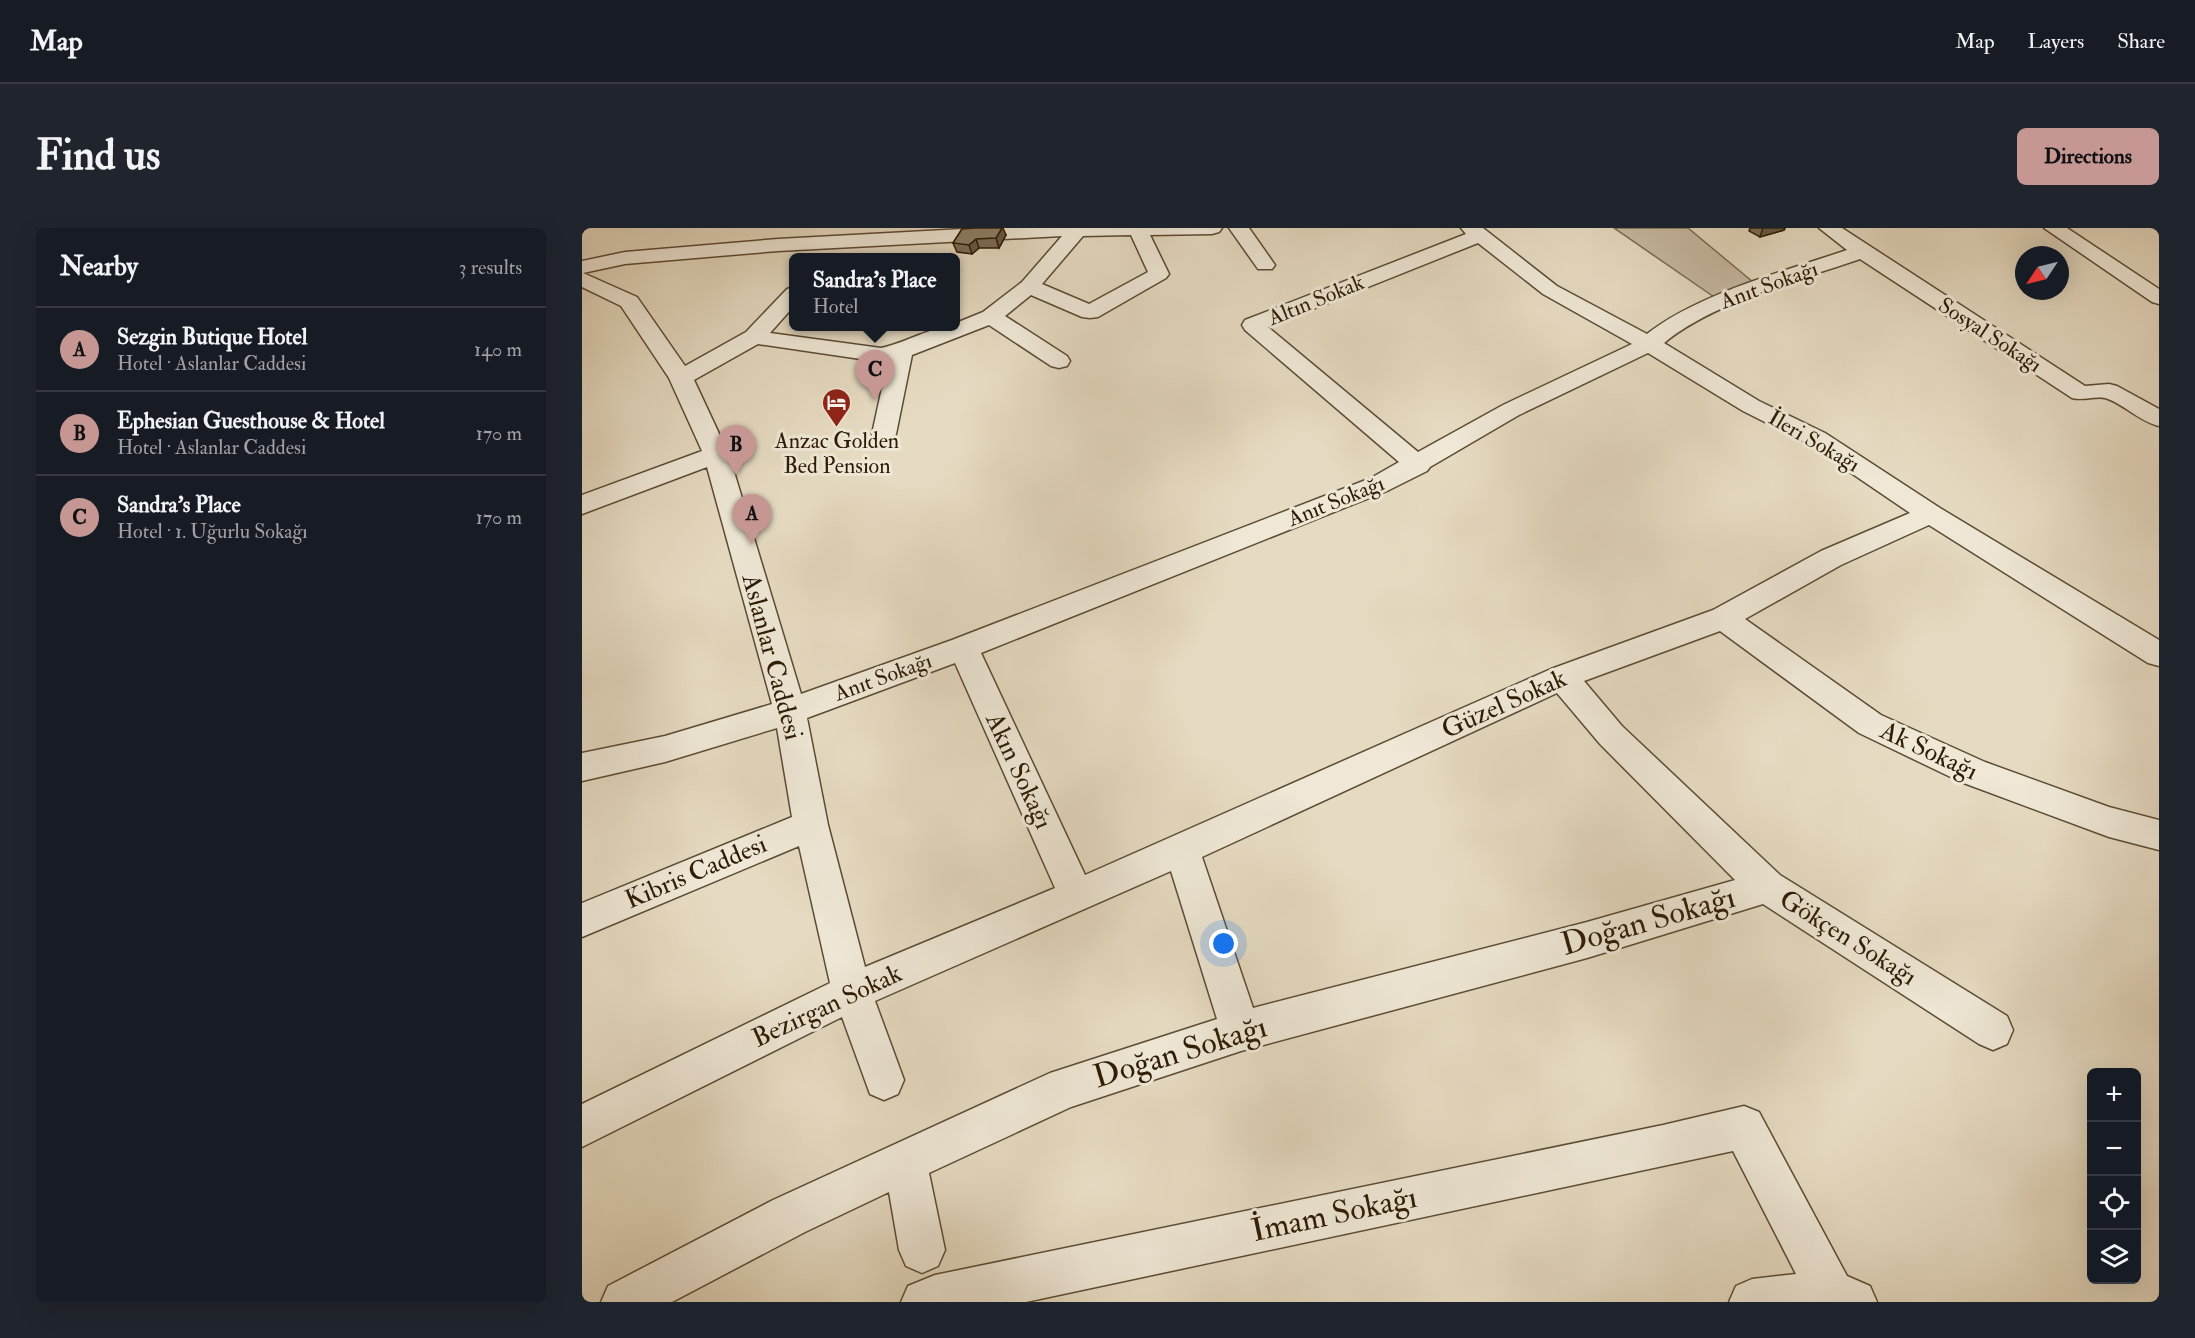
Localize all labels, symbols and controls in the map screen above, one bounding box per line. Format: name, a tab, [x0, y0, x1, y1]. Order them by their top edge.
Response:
text: Map	[30, 24, 83, 59]
text: Map	[1955, 28, 1995, 55]
text: Layers	[2028, 28, 2084, 55]
text: Share	[2117, 28, 2165, 55]
button: Directions	[2017, 128, 2159, 185]
text: Find us	[36, 130, 160, 182]
north arrow	[2015, 246, 2069, 300]
text: Nearby	[60, 251, 138, 283]
popup	[789, 253, 960, 331]
street label: Anıt Sokağı	[1715, 254, 1822, 316]
text: 3 results	[459, 255, 522, 280]
text: Sandra's Place	[813, 266, 936, 294]
street label: Altın Sokak	[1263, 268, 1369, 332]
street label: Sosyal Sokağı	[1933, 291, 2047, 379]
text: Hotel	[813, 294, 858, 319]
text: Sezgin Butique Hotel	[117, 323, 307, 351]
text: A	[73, 337, 86, 362]
text: 140 m	[474, 337, 522, 362]
pin: C	[856, 350, 894, 400]
text: Hotel · Aslanlar Caddesi	[117, 351, 306, 376]
hotel icon: Anzac Golden Bed Pension	[821, 386, 853, 428]
street label: İleri Sokağı	[1763, 404, 1865, 478]
text: Ephesian Guesthouse & Hotel	[117, 407, 385, 435]
text: B	[73, 421, 86, 446]
text: 170 m	[476, 421, 522, 446]
pin: B	[716, 426, 756, 475]
place label: Anzac Golden Bed Pension	[774, 427, 899, 480]
text: Hotel · Aslanlar Caddesi	[117, 435, 306, 460]
street label: Anıt Sokağı	[1283, 469, 1389, 533]
text: Sandra's Place	[117, 491, 241, 519]
pin: A	[732, 494, 772, 544]
text: C	[72, 505, 87, 530]
text: 170 m	[476, 505, 522, 530]
text: Hotel · 1. Uğurlu Sokağı	[117, 519, 308, 544]
street label: Aslanlar Caddesi	[734, 570, 810, 744]
street label: Anıt Sokağı	[829, 646, 936, 708]
street label: Güzel Sokak	[1437, 662, 1572, 746]
street label: Akın Sokağı	[978, 707, 1060, 834]
street label: Ak Sokağı	[1874, 714, 1983, 787]
street label: Kibris Caddesi	[620, 828, 772, 916]
street label: Doğan Sokağı	[1556, 877, 1740, 965]
street label: Gökçen Sokağı	[1773, 883, 1923, 993]
your location	[1209, 929, 1238, 958]
street label: Bezirgan Sokak	[747, 957, 907, 1055]
street label: Doğan Sokağı	[1088, 1007, 1272, 1097]
map controls	[2087, 1068, 2141, 1284]
button: +	[2087, 1068, 2141, 1122]
button: −	[2087, 1122, 2141, 1176]
button: locate	[2087, 1176, 2141, 1230]
street label: İmam Sokağı	[1248, 1177, 1420, 1251]
button: layers	[2087, 1230, 2141, 1284]

